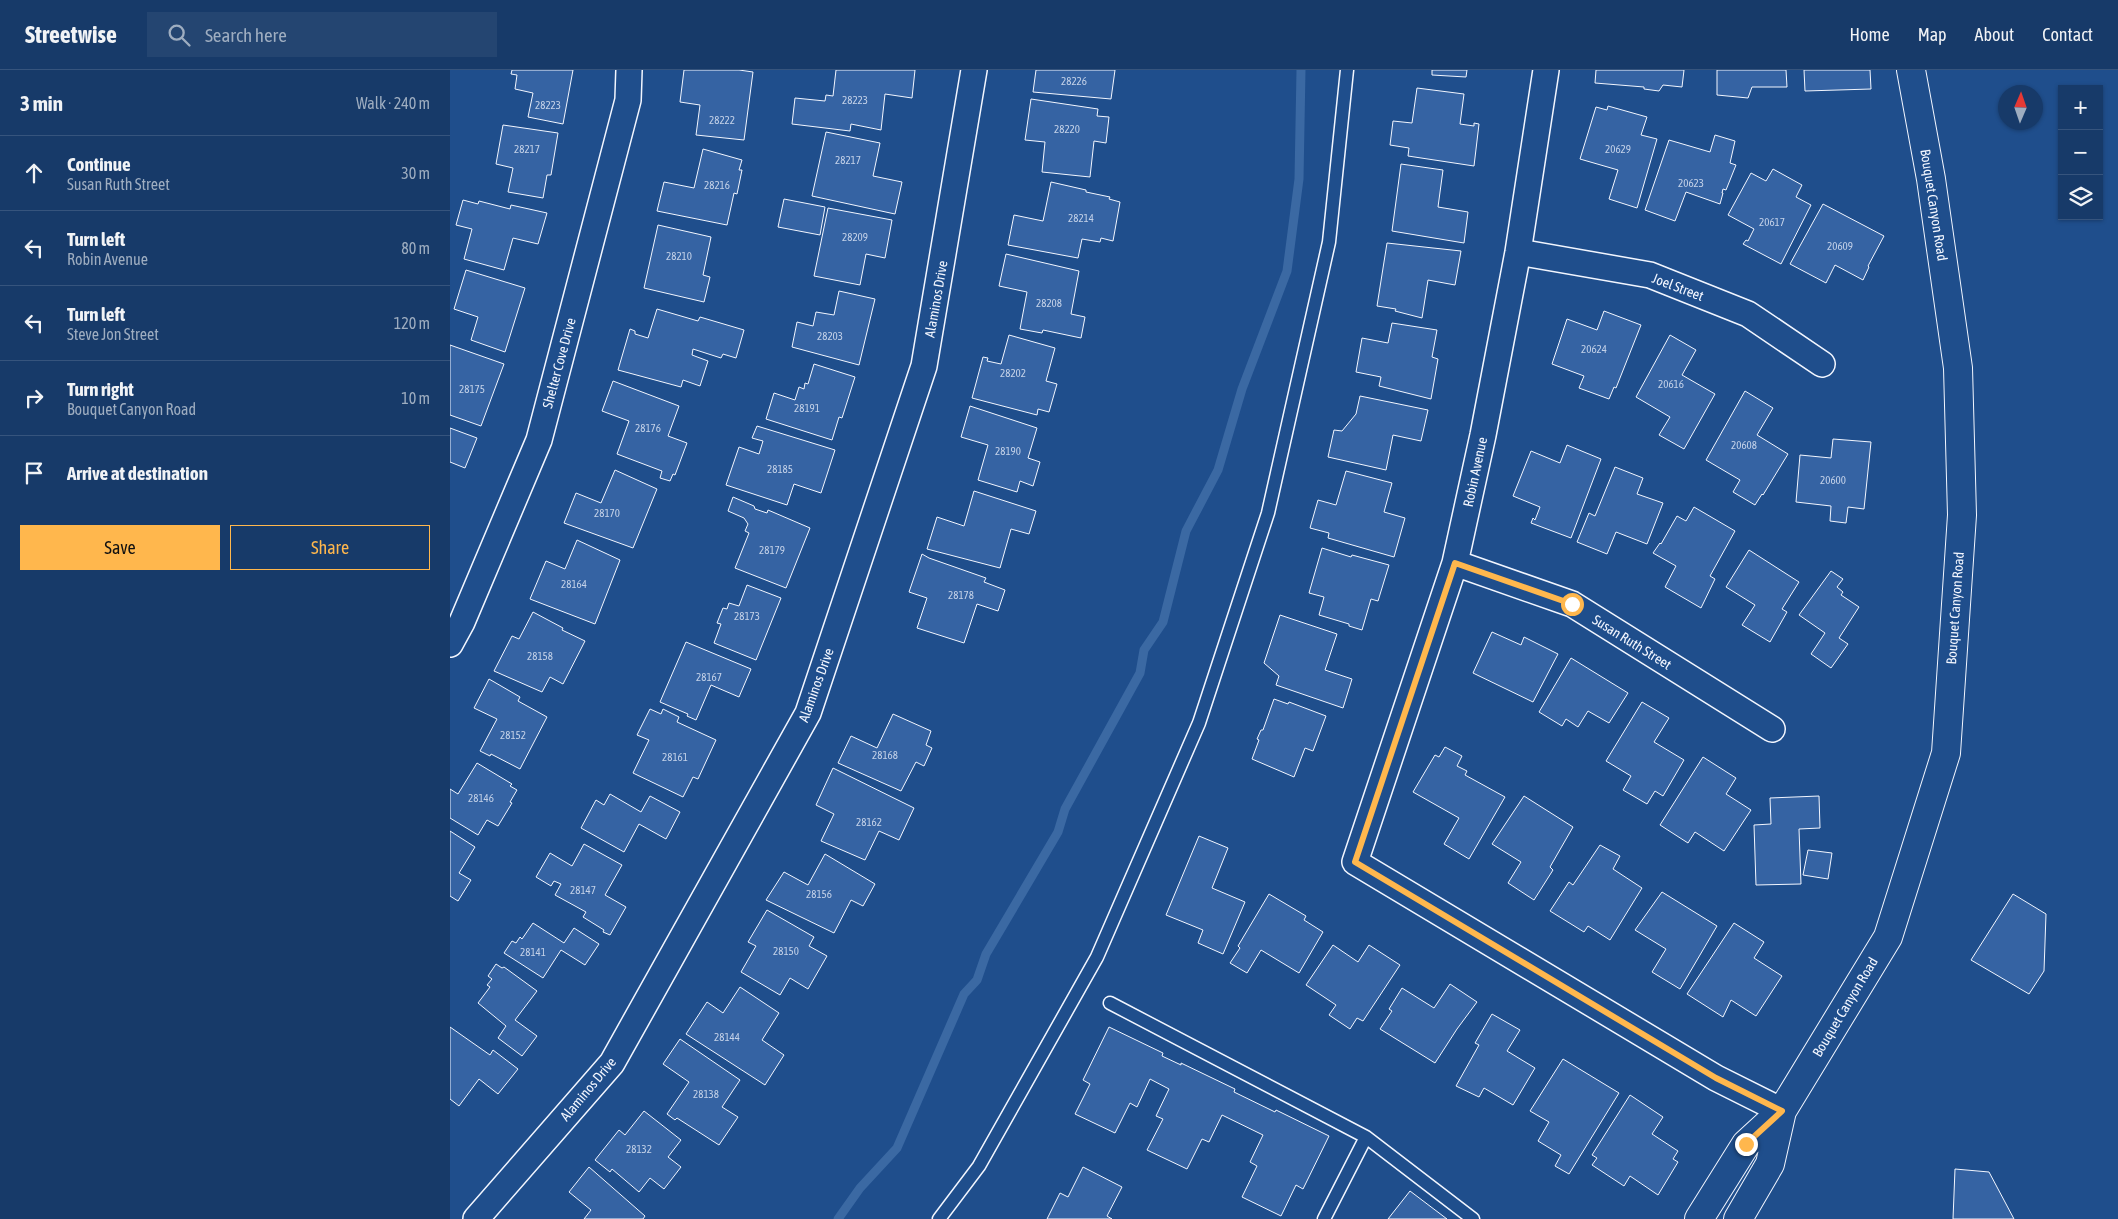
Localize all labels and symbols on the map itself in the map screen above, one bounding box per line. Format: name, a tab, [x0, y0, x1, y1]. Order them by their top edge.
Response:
house number: 28226	[1061, 75, 1087, 87]
north arrow	[1998, 85, 2043, 130]
house number: 28223	[842, 94, 868, 106]
house number: 28223	[535, 99, 561, 111]
house number: 28222	[709, 114, 735, 126]
house number: 28220	[1054, 123, 1080, 135]
house number: 28217	[514, 143, 540, 155]
house number: 20629	[1605, 143, 1631, 155]
street label: Bouquet Canyon Road	[1917, 148, 1951, 262]
house number: 28217	[835, 154, 861, 166]
house number: 20623	[1678, 177, 1704, 189]
house number: 28216	[704, 179, 730, 191]
house number: 28214	[1068, 212, 1094, 224]
house number: 20617	[1759, 216, 1785, 228]
house number: 28209	[842, 231, 868, 243]
house number: 20609	[1827, 240, 1853, 252]
house number: 28210	[666, 250, 692, 262]
street label: Alaminos Drive	[921, 259, 951, 339]
street label: Joel Street	[1650, 270, 1706, 304]
house number: 28208	[1036, 297, 1062, 309]
street label: Shelter Cove Drive	[539, 316, 579, 410]
house number: 28203	[817, 330, 843, 342]
house number: 20624	[1581, 343, 1607, 355]
house number: 28202	[1000, 367, 1026, 379]
house number: 20616	[1658, 378, 1684, 390]
house number: 28175	[459, 383, 485, 395]
house number: 28191	[794, 402, 820, 414]
house number: 28176	[635, 422, 661, 434]
street label: Robin Avenue	[1460, 436, 1490, 508]
house number: 20608	[1731, 439, 1757, 451]
house number: 28190	[995, 445, 1021, 457]
house number: 28185	[767, 463, 793, 475]
house number: 20600	[1820, 474, 1846, 486]
house number: 28170	[594, 507, 620, 519]
house number: 28179	[759, 544, 785, 556]
street label: Bouquet Canyon Road	[1943, 551, 1967, 665]
house number: 28164	[561, 578, 587, 590]
house number: 28178	[948, 589, 974, 601]
route start	[1561, 593, 1584, 616]
house number: 28173	[734, 610, 760, 622]
street label: Susan Ruth Street	[1590, 611, 1674, 673]
street label: Alaminos Drive	[795, 646, 837, 724]
house number: 28158	[527, 650, 553, 662]
house number: 28167	[696, 671, 722, 683]
house number: 28152	[500, 729, 526, 741]
house number: 28168	[872, 749, 898, 761]
house number: 28161	[662, 751, 688, 763]
house number: 28146	[468, 792, 494, 804]
house number: 28162	[856, 816, 882, 828]
house number: 28147	[570, 884, 596, 896]
house number: 28156	[806, 888, 832, 900]
house number: 28150	[773, 945, 799, 957]
house number: 28141	[520, 946, 546, 958]
street label: Bouquet Canyon Road	[1809, 954, 1881, 1060]
house number: 28144	[714, 1031, 740, 1043]
street label: Alaminos Drive	[557, 1054, 619, 1124]
house number: 28138	[693, 1088, 719, 1100]
route end	[1735, 1133, 1758, 1156]
house number: 28132	[626, 1143, 652, 1155]

